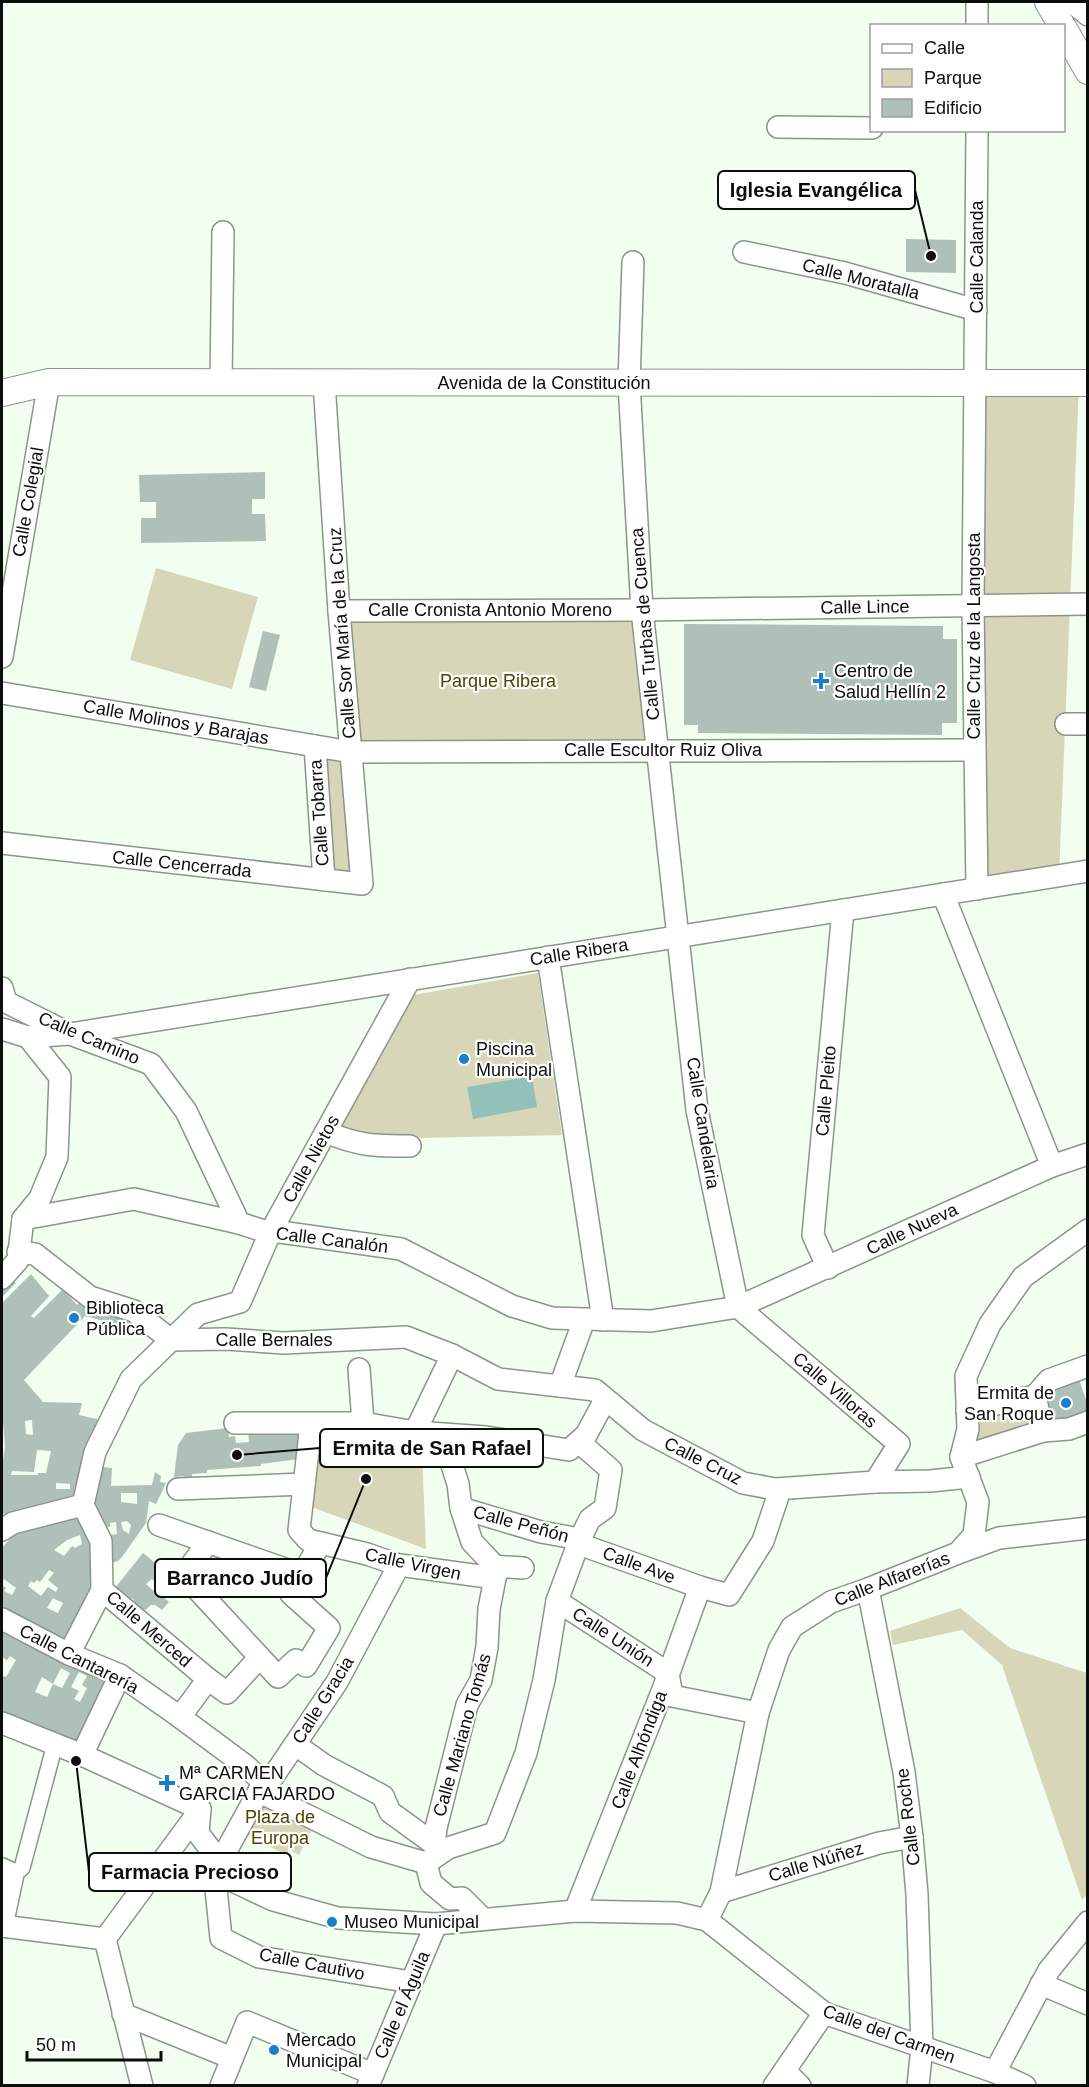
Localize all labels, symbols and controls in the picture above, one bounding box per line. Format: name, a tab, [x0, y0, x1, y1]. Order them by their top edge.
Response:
legend	[870, 24, 1065, 132]
text: Calle	[924, 38, 965, 58]
text: Parque	[924, 68, 982, 88]
text: Edificio	[924, 98, 982, 118]
callout: Iglesia Evangélica	[718, 171, 915, 209]
text: Iglesia Evangélica	[730, 179, 903, 201]
street label: Calle Calanda	[967, 199, 987, 314]
street label: Calle Moratalla	[800, 255, 923, 303]
street label: Avenida de la Constitución	[438, 373, 650, 393]
street label: Calle Colegial	[9, 446, 47, 558]
street label: Calle Turbas de Cuenca	[627, 526, 663, 721]
street label: Calle Sor María de la Cruz	[325, 527, 359, 739]
street label: Calle Cruz de la Langosta	[964, 531, 984, 740]
street label: Calle Lince	[820, 596, 910, 618]
street label: Calle Cronista Antonio Moreno	[368, 600, 612, 620]
place label: Centro de Salud Hellín 2	[834, 661, 946, 702]
park label: Parque Ribera	[440, 671, 557, 691]
marker: Centro de Salud Hellín 2	[812, 672, 830, 690]
street label: Calle Molinos y Barajas	[82, 696, 270, 748]
street label: Calle Escultor Ruiz Oliva	[564, 740, 763, 760]
street label: Calle Tobarra	[305, 758, 333, 867]
street label: Calle Cencerrada	[111, 847, 254, 881]
street label: Calle Ribera	[529, 934, 630, 970]
street label: Calle Camino	[35, 1008, 143, 1068]
place label: Piscina Municipal	[476, 1039, 552, 1080]
street label: Calle Pleito	[812, 1045, 840, 1137]
marker: Piscina Municipal	[457, 1052, 471, 1066]
street label: Calle Candelaria	[683, 1056, 723, 1191]
street label: Calle Nietos	[279, 1112, 343, 1206]
street label: Calle Nueva	[863, 1199, 962, 1259]
street label: Calle Canalón	[275, 1223, 389, 1257]
place label: Biblioteca Pública	[86, 1298, 165, 1339]
marker: Biblioteca Pública	[67, 1311, 81, 1325]
street label: Calle Bernales	[215, 1330, 333, 1350]
street label: Calle Villoras	[789, 1348, 881, 1432]
place label: Ermita de San Roque	[964, 1383, 1054, 1424]
marker: Ermita de San Roque	[1059, 1396, 1073, 1410]
callout: Ermita de San Rafael	[320, 1429, 543, 1467]
street label: Calle Cruz	[661, 1433, 745, 1489]
text: Ermita de San Rafael	[333, 1437, 531, 1459]
street label: Calle Peñón	[471, 1502, 571, 1546]
street label: Calle Ave	[600, 1543, 678, 1587]
street label: Calle Virgen	[363, 1544, 463, 1584]
street label: Calle Alfarerías	[831, 1548, 953, 1610]
callout: Barranco Judío	[155, 1559, 326, 1597]
text: Barranco Judío	[167, 1567, 313, 1589]
street label: Calle Merced	[102, 1587, 196, 1671]
street label: Calle Unión	[569, 1603, 657, 1671]
street label: Calle Cantarería	[16, 1620, 143, 1698]
street label: Calle Mariano Tomás	[429, 1651, 495, 1819]
street label: Calle Gracia	[288, 1652, 358, 1747]
street label: Calle Alhóndiga	[607, 1687, 671, 1812]
place label: Mª CARMEN GARCIA FAJARDO	[179, 1763, 335, 1804]
street label: Calle Roche	[892, 1767, 924, 1867]
marker: Mª CARMEN GARCIA FAJARDO	[160, 1776, 174, 1790]
park label: Plaza de Europa	[245, 1807, 315, 1848]
street label: Calle Núñez	[766, 1838, 866, 1886]
callout: Farmacia Precioso	[89, 1853, 291, 1891]
text: Farmacia Precioso	[101, 1861, 279, 1883]
place label: Museo Municipal	[344, 1912, 479, 1932]
marker: Museo Municipal	[325, 1915, 339, 1929]
street label: Calle Cautivo	[258, 1944, 366, 1984]
street label: Calle el Águila	[370, 1947, 434, 2062]
street label: Calle del Carmen	[820, 2001, 958, 2067]
scale bar	[27, 2024, 160, 2062]
place label: Mercado Municipal	[286, 2030, 362, 2071]
text: 50 m	[36, 2035, 76, 2055]
marker: Mercado Municipal	[267, 2043, 281, 2057]

